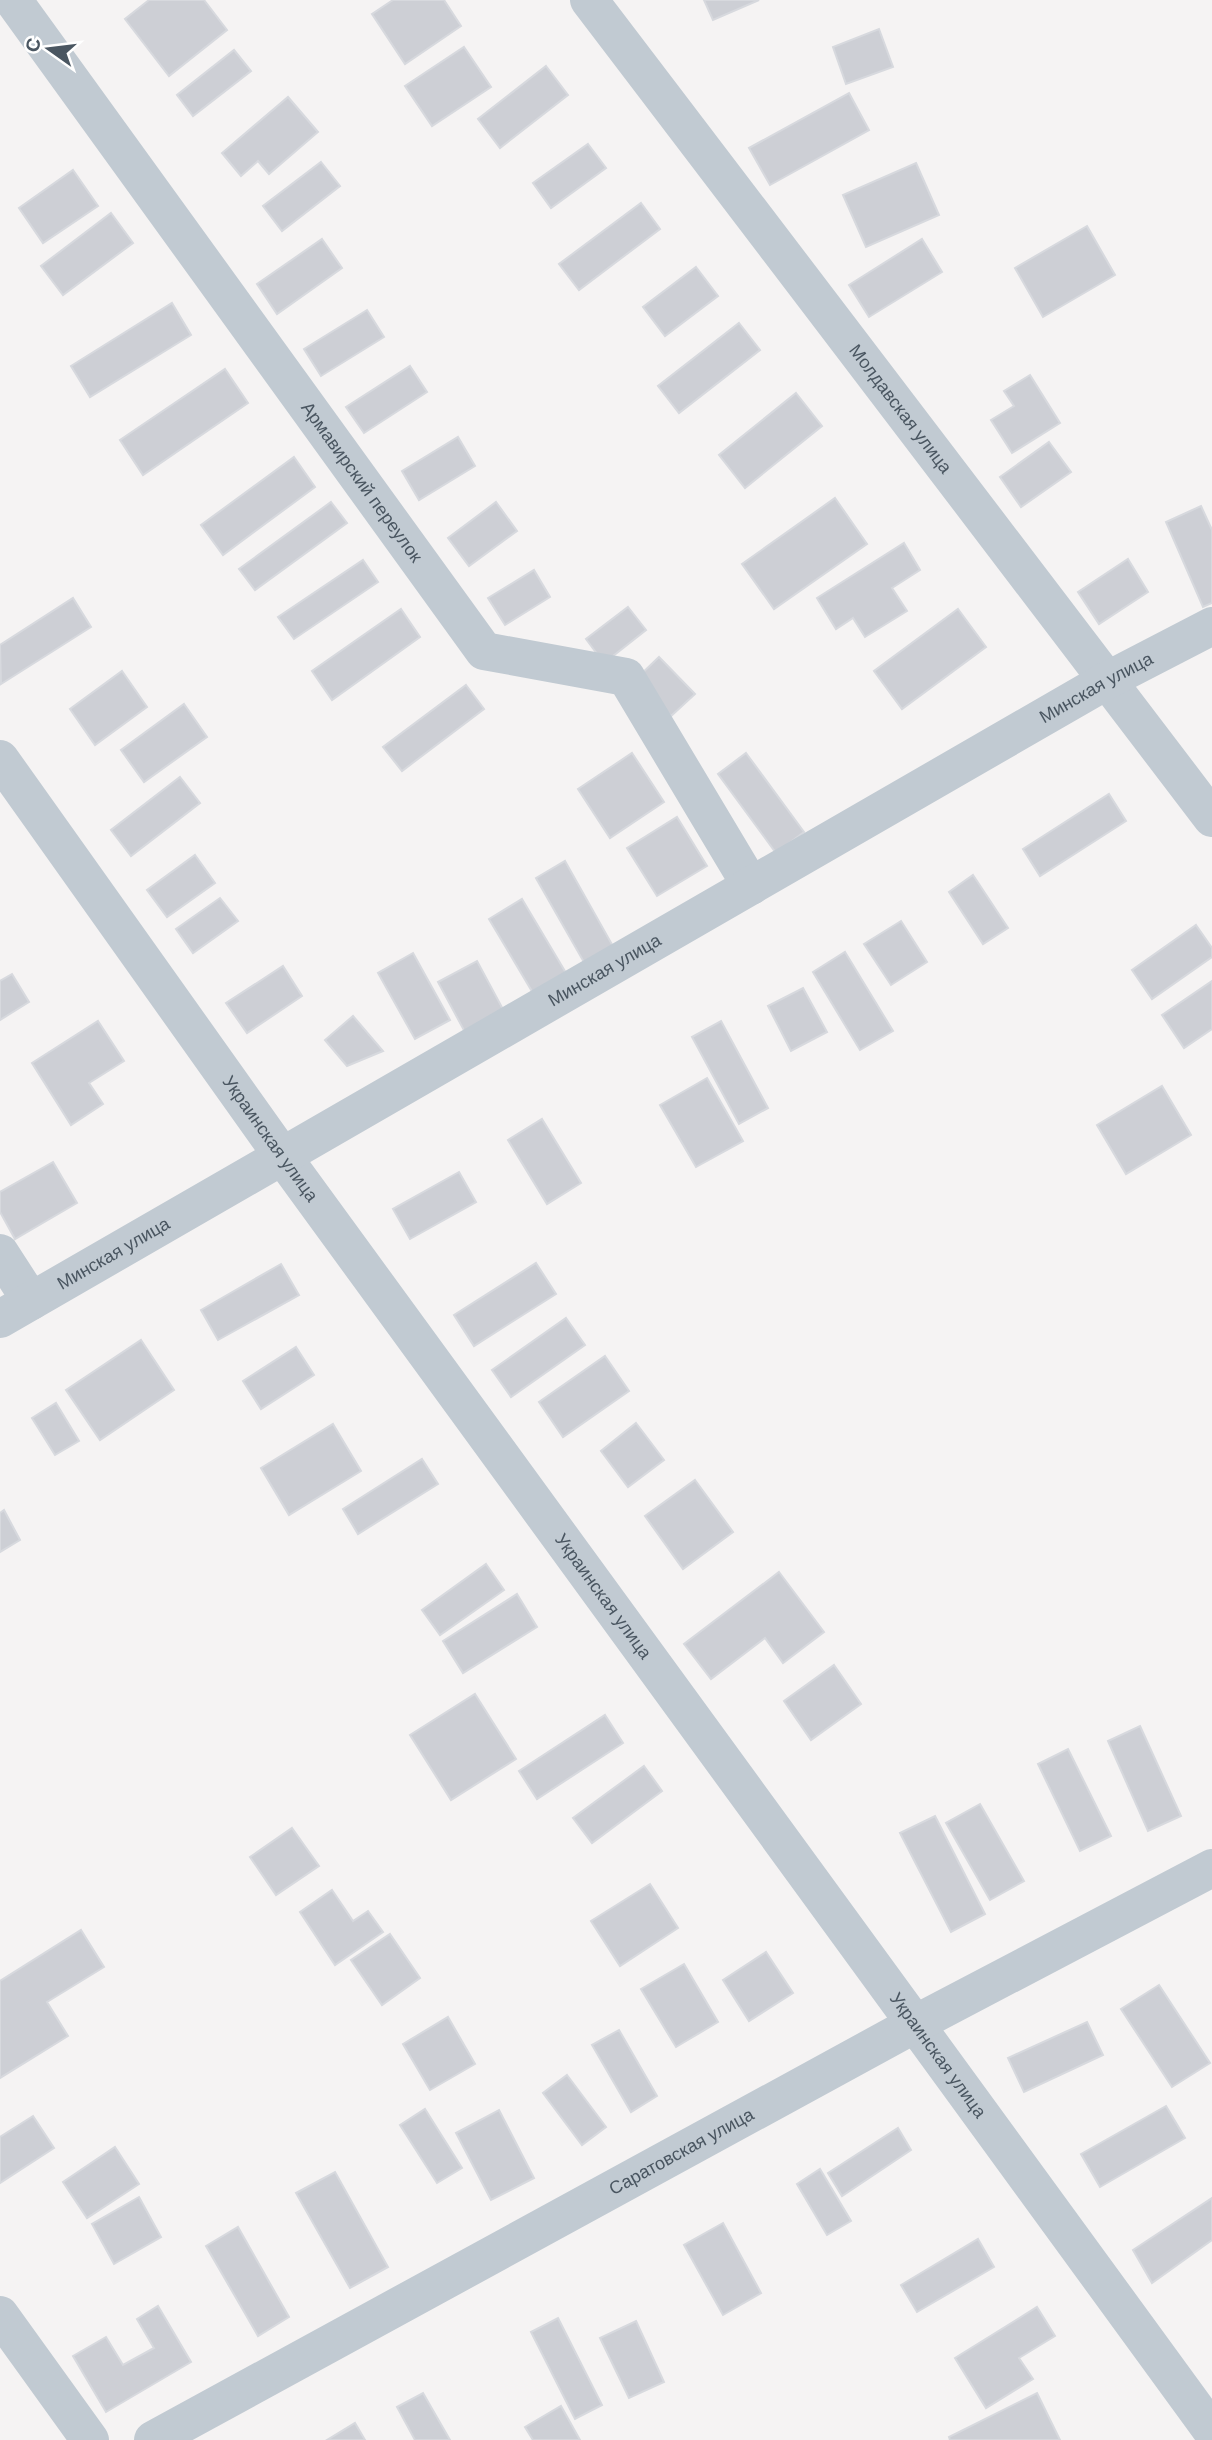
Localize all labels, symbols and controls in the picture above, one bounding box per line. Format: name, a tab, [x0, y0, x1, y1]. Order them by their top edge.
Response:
north arrow	[14, 14, 84, 84]
text: С	[19, 35, 47, 55]
street label: Молдавская улица	[843, 339, 958, 479]
street label: Армавирский переулок	[296, 397, 428, 567]
street label: Минская улица	[1035, 646, 1158, 729]
street label: Минская улица	[544, 928, 666, 1012]
street label: Украинская улица	[217, 1071, 324, 1207]
street label: Минская улица	[53, 1211, 175, 1296]
street label: Украинская улица	[549, 1529, 658, 1665]
street label: Украинская улица	[884, 1988, 992, 2124]
street label: Саратовская улица	[605, 2102, 759, 2201]

